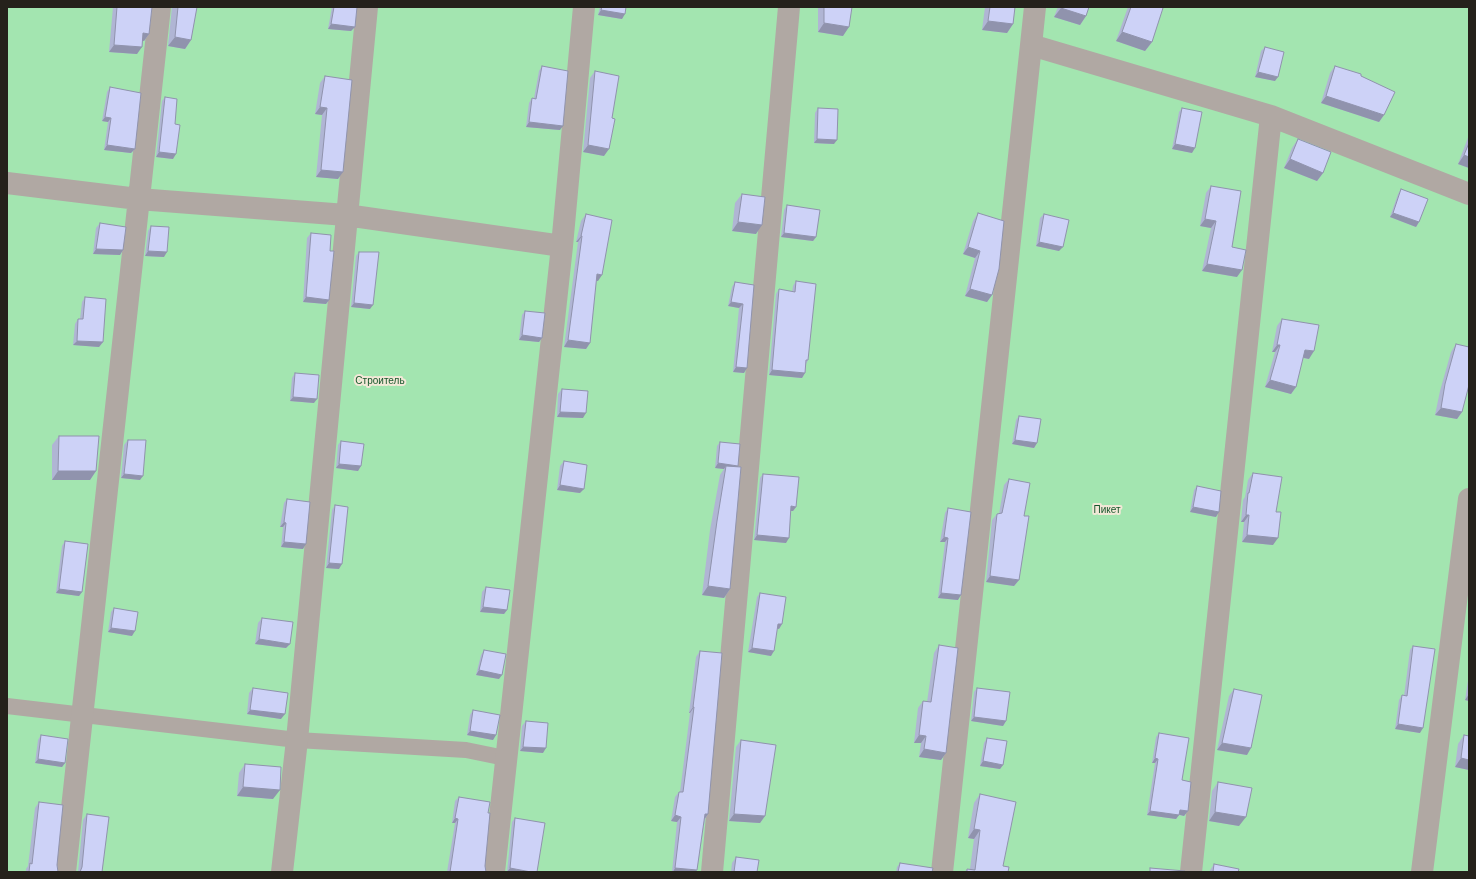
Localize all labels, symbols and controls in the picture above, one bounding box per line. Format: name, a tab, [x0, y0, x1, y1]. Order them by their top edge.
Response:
park label: Строитель	[355, 375, 405, 387]
park label: Пикет	[1093, 504, 1121, 516]

